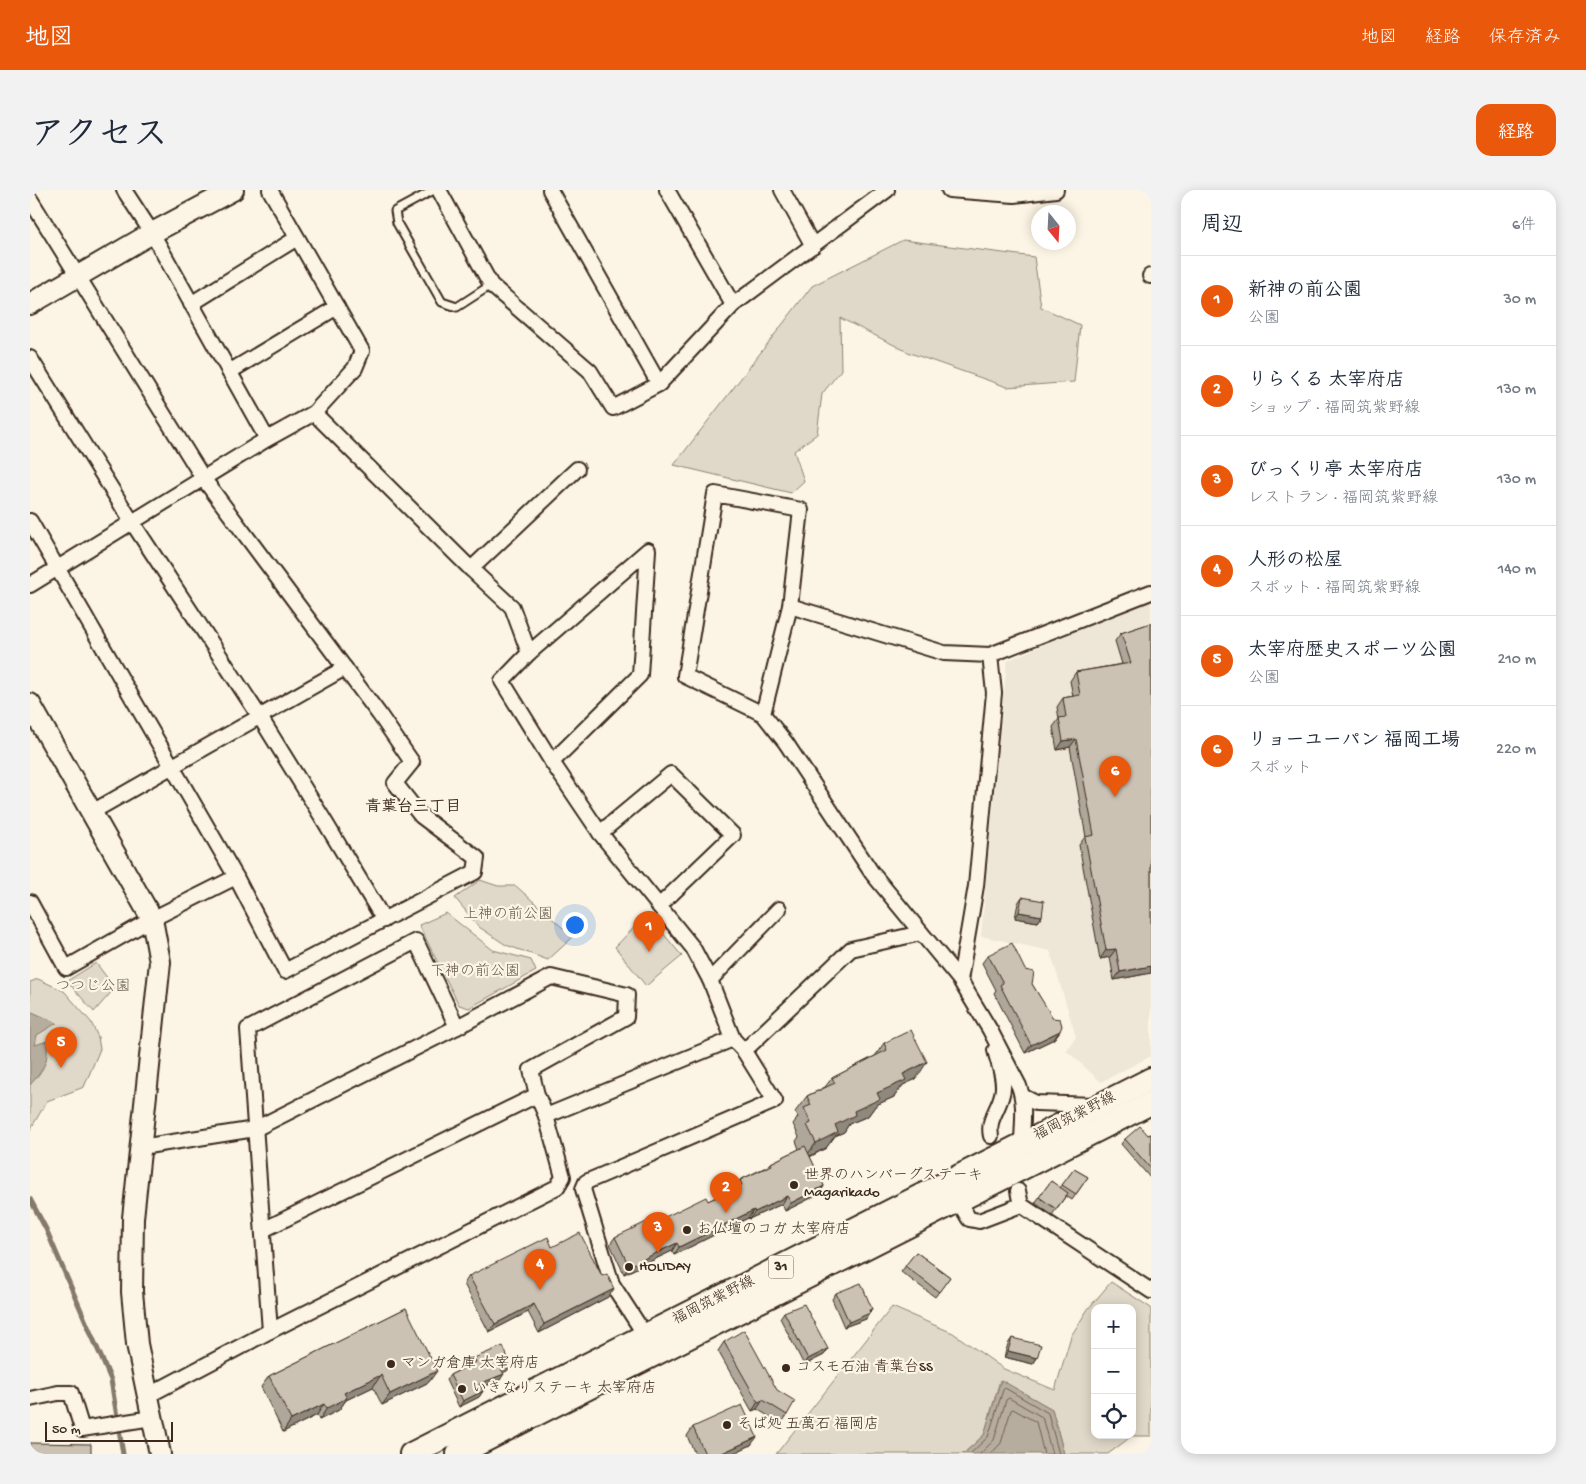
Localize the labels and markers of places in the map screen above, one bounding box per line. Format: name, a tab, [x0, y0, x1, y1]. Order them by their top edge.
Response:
pin: 6	[1099, 756, 1131, 797]
pin: 1	[633, 911, 665, 952]
pin: 5	[45, 1027, 77, 1068]
place label: 世界のハンバーグステーキ Magarikado	[804, 1166, 983, 1202]
pin: 2	[710, 1172, 742, 1213]
marker: 世界のハンバーグステーキ Magarikado	[788, 1179, 800, 1191]
pin: 3	[642, 1212, 674, 1253]
place label: お仏壇のコガ 太宰府店	[697, 1220, 851, 1239]
marker: お仏壇のコガ 太宰府店	[681, 1224, 693, 1236]
pin: 4	[524, 1249, 556, 1290]
place label: HOLIDAY	[639, 1258, 691, 1276]
marker: HOLIDAY	[623, 1261, 635, 1273]
place label: マンガ倉庫 太宰府店	[401, 1354, 540, 1373]
marker: マンガ倉庫 太宰府店	[385, 1358, 397, 1370]
place label: コスモ石油 青葉台SS	[796, 1358, 933, 1377]
marker: コスモ石油 青葉台SS	[780, 1362, 792, 1374]
place label: いきなりステーキ 太宰府店	[472, 1379, 656, 1398]
marker: いきなりステーキ 太宰府店	[456, 1383, 468, 1395]
place label: そば処 五萬石 福岡店	[737, 1415, 879, 1434]
marker: そば処 五萬石 福岡店	[721, 1419, 733, 1431]

